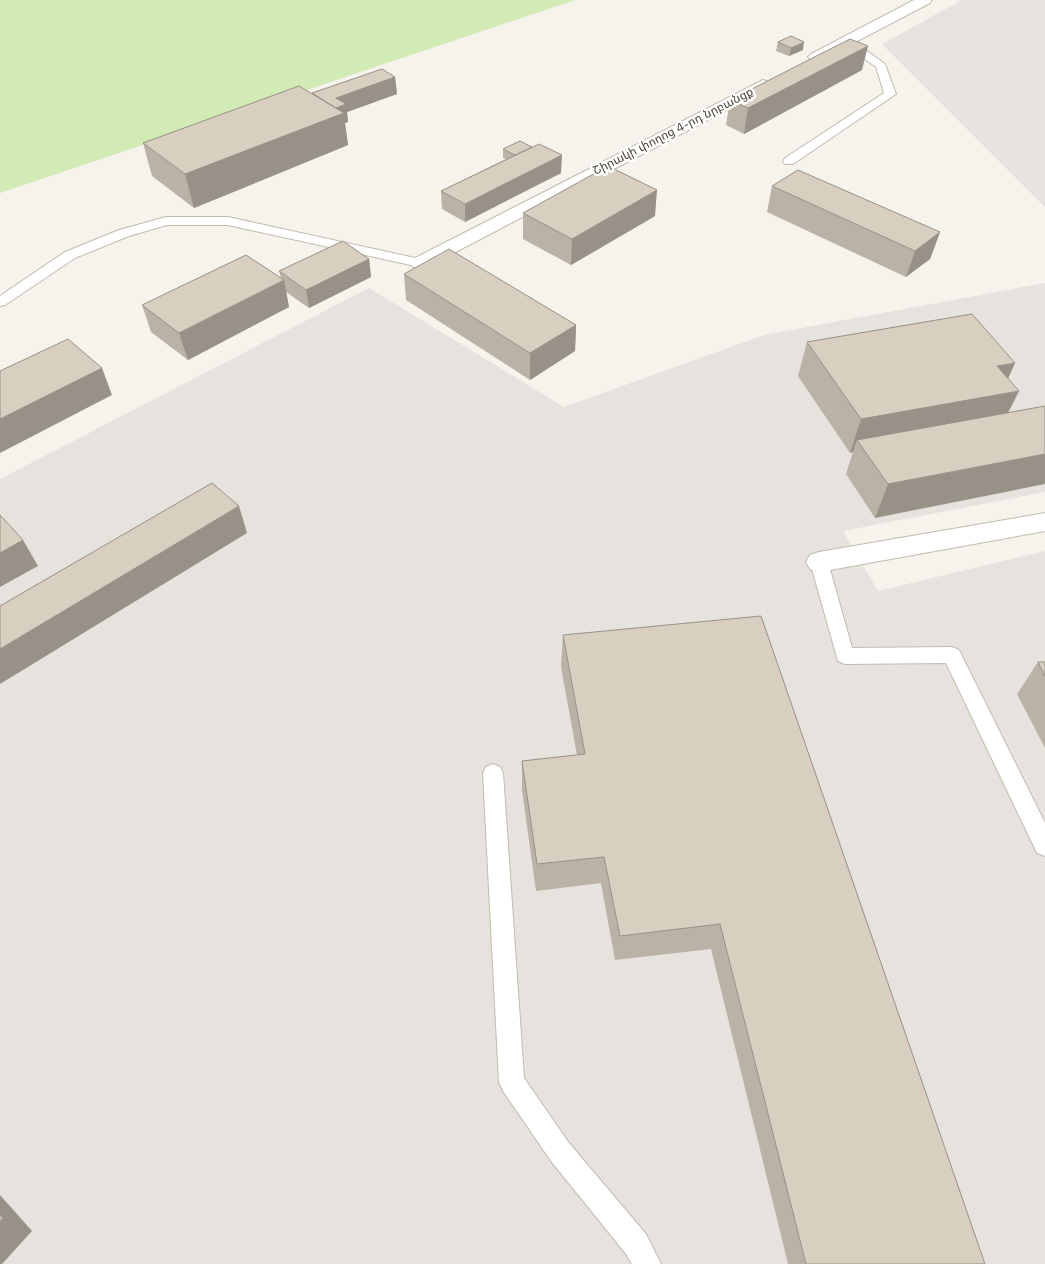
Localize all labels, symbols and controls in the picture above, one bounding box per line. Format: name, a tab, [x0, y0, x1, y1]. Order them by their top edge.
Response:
street label: Շիրակի փողոց 4-րդ նրբանցք	[590, 83, 756, 179]

